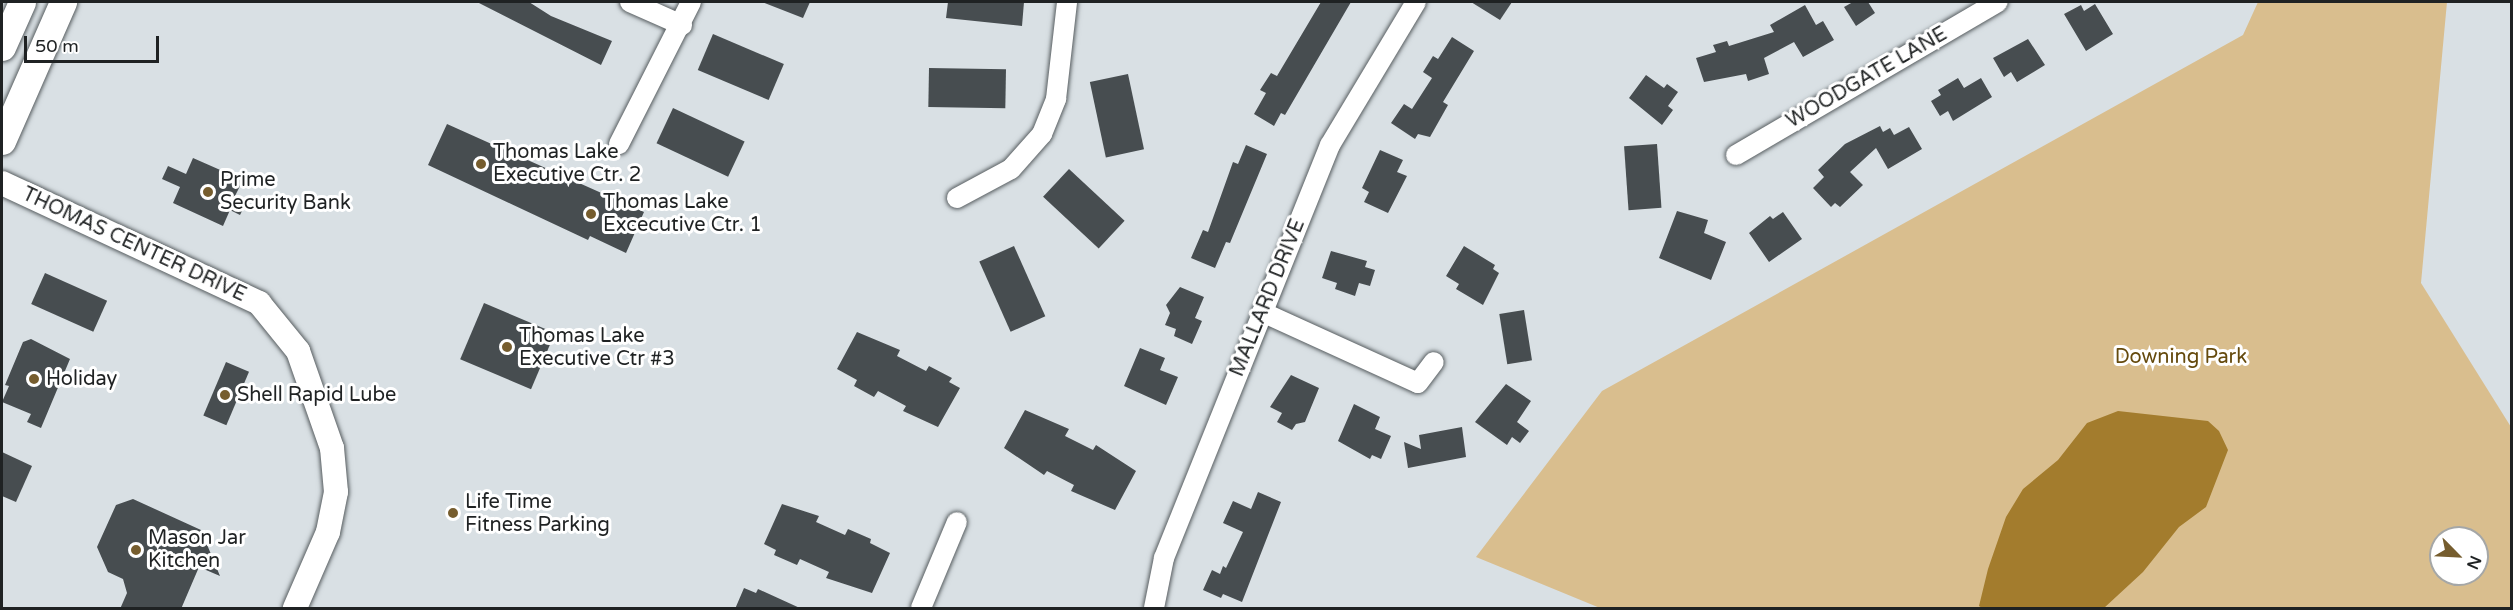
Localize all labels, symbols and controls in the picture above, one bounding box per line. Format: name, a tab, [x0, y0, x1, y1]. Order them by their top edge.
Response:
street label: WOODGATE LANE	[1782, 22, 1952, 134]
scale bar	[27, 24, 162, 62]
text: 50 m	[35, 35, 79, 57]
place label: Thomas Lake Executive Ctr. 2	[493, 140, 641, 187]
marker: Thomas Lake Executive Ctr. 2	[474, 157, 488, 171]
place label: Prime Security Bank	[220, 168, 351, 215]
street label: THOMAS CENTER DRIVE	[18, 183, 250, 307]
marker: Prime Security Bank	[201, 185, 215, 199]
place label: Thomas Lake Excecutive Ctr. 1	[603, 190, 762, 237]
marker: Thomas Lake Excecutive Ctr. 1	[584, 207, 598, 221]
street label: MALLARD DRIVE	[1225, 216, 1311, 380]
place label: Thomas Lake Executive Ctr #3	[519, 324, 675, 371]
marker: Thomas Lake Executive Ctr #3	[500, 340, 514, 354]
park label: Downing Park	[2115, 345, 2247, 369]
place label: Holiday	[46, 367, 117, 391]
marker: Holiday	[27, 372, 41, 386]
place label: Shell Rapid Lube	[237, 383, 396, 407]
marker: Shell Rapid Lube	[218, 388, 232, 402]
place label: Life Time Fitness Parking	[465, 490, 610, 537]
marker: Life Time Fitness Parking	[446, 506, 460, 520]
place label: Mason Jar Kitchen	[148, 526, 246, 573]
north arrow	[2429, 526, 2489, 586]
marker: Mason Jar Kitchen	[129, 543, 143, 557]
text: N	[2462, 553, 2485, 572]

